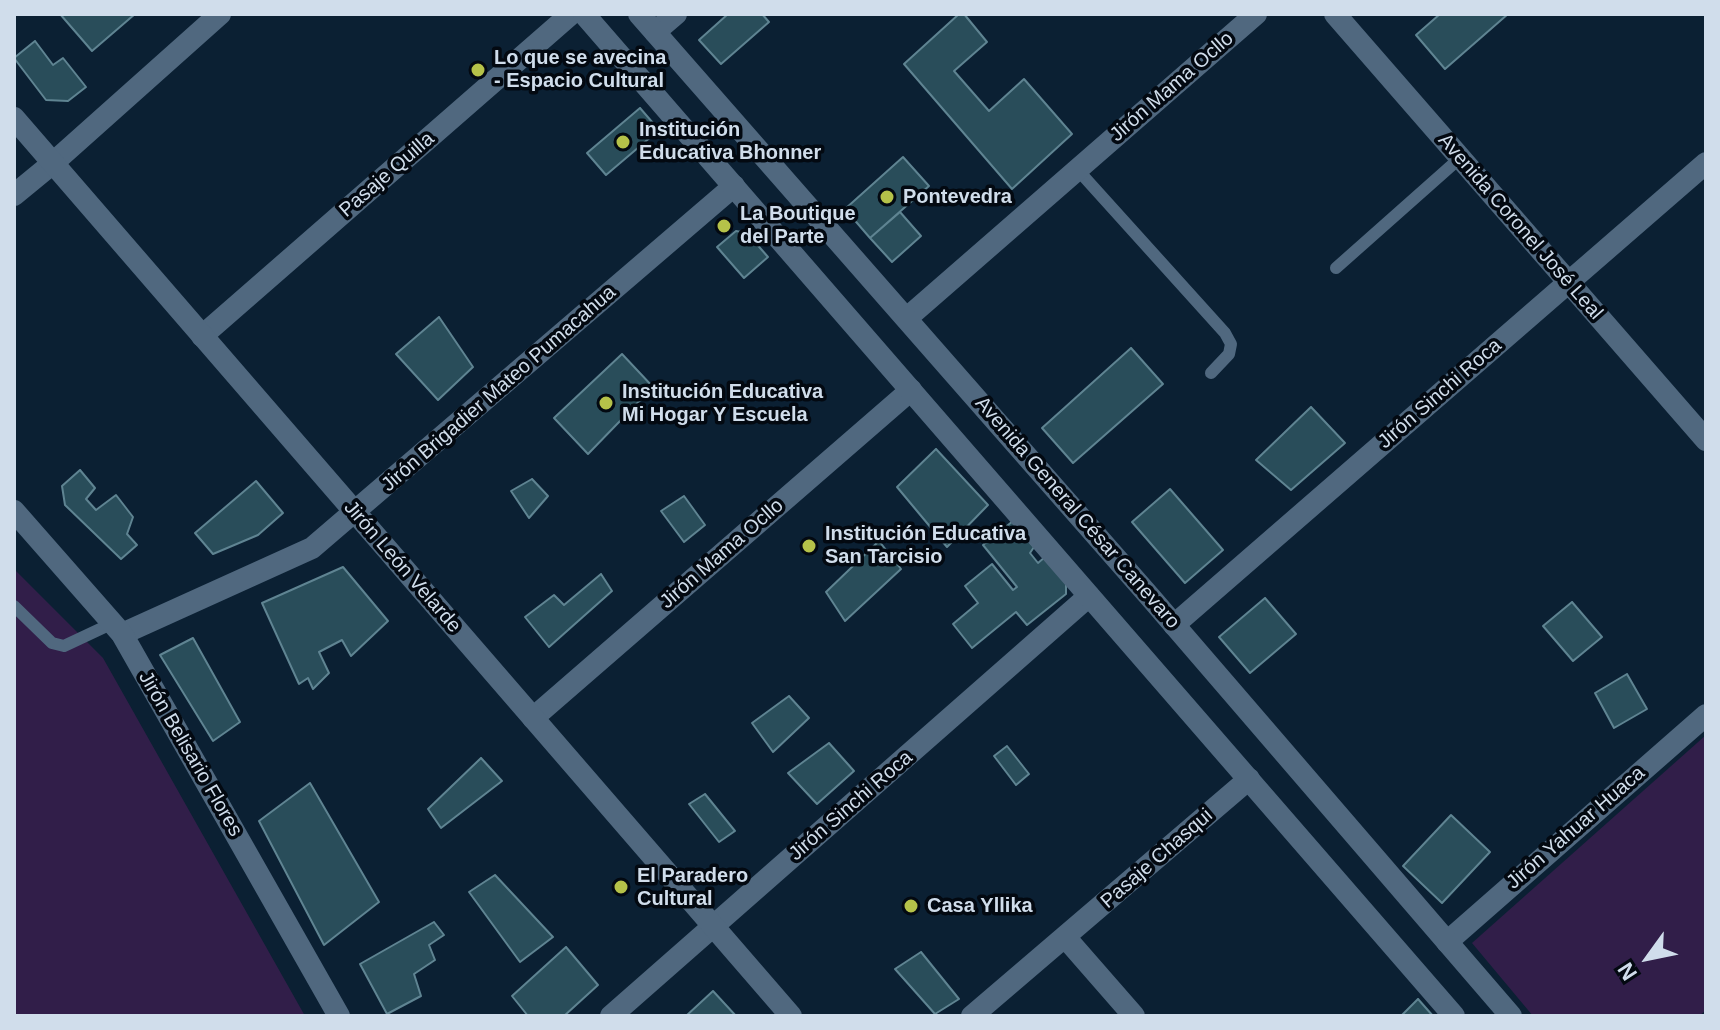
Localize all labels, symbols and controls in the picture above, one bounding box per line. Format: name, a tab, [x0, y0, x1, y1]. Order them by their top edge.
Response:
street label: Jirón Mama Ocllo	[1105, 27, 1239, 147]
place label: Lo que se avecina - Espacio Cultural	[494, 46, 666, 93]
marker: Lo que se avecina - Espacio Cultural	[469, 61, 487, 79]
place label: Institución Educativa Bhonner	[639, 118, 821, 165]
street label: Pasaje Quilla	[335, 127, 439, 223]
street label: Avenida Coronel José Leal	[1433, 129, 1607, 325]
marker: Institución Educativa Bhonner	[614, 133, 632, 151]
place label: Pontevedra	[903, 185, 1012, 209]
marker: Pontevedra	[878, 188, 896, 206]
place label: La Boutique del Parte	[740, 202, 856, 249]
marker: La Boutique del Parte	[715, 217, 733, 235]
street label: Jirón Brigadier Mateo Pumacahua	[377, 281, 621, 497]
street label: Jirón Sinchi Roca	[1373, 334, 1507, 454]
place label: Institución Educativa Mi Hogar Y Escuela	[622, 380, 823, 427]
street label: Avenida General César Canevaro	[970, 392, 1184, 634]
marker: Institución Educativa Mi Hogar Y Escuela	[597, 394, 615, 412]
street label: Jirón Mama Ocllo	[655, 494, 789, 614]
street label: Jirón León Velarde	[338, 496, 466, 638]
place label: Institución Educativa San Tarcisio	[825, 522, 1026, 569]
marker: Institución Educativa San Tarcisio	[800, 537, 818, 555]
street label: Jirón Belisario Flores	[133, 667, 247, 841]
street label: Jirón Sinchi Roca	[784, 746, 918, 866]
street label: Jirón Yahuar Huaca	[1502, 761, 1650, 895]
street label: Pasaje Chasqui	[1096, 804, 1218, 914]
place label: El Paradero Cultural	[637, 864, 748, 911]
marker: El Paradero Cultural	[612, 878, 630, 896]
place label: Casa Yllika	[927, 894, 1033, 918]
marker: Casa Yllika	[902, 897, 920, 915]
north arrow	[1608, 918, 1688, 998]
text: N	[1613, 958, 1642, 985]

